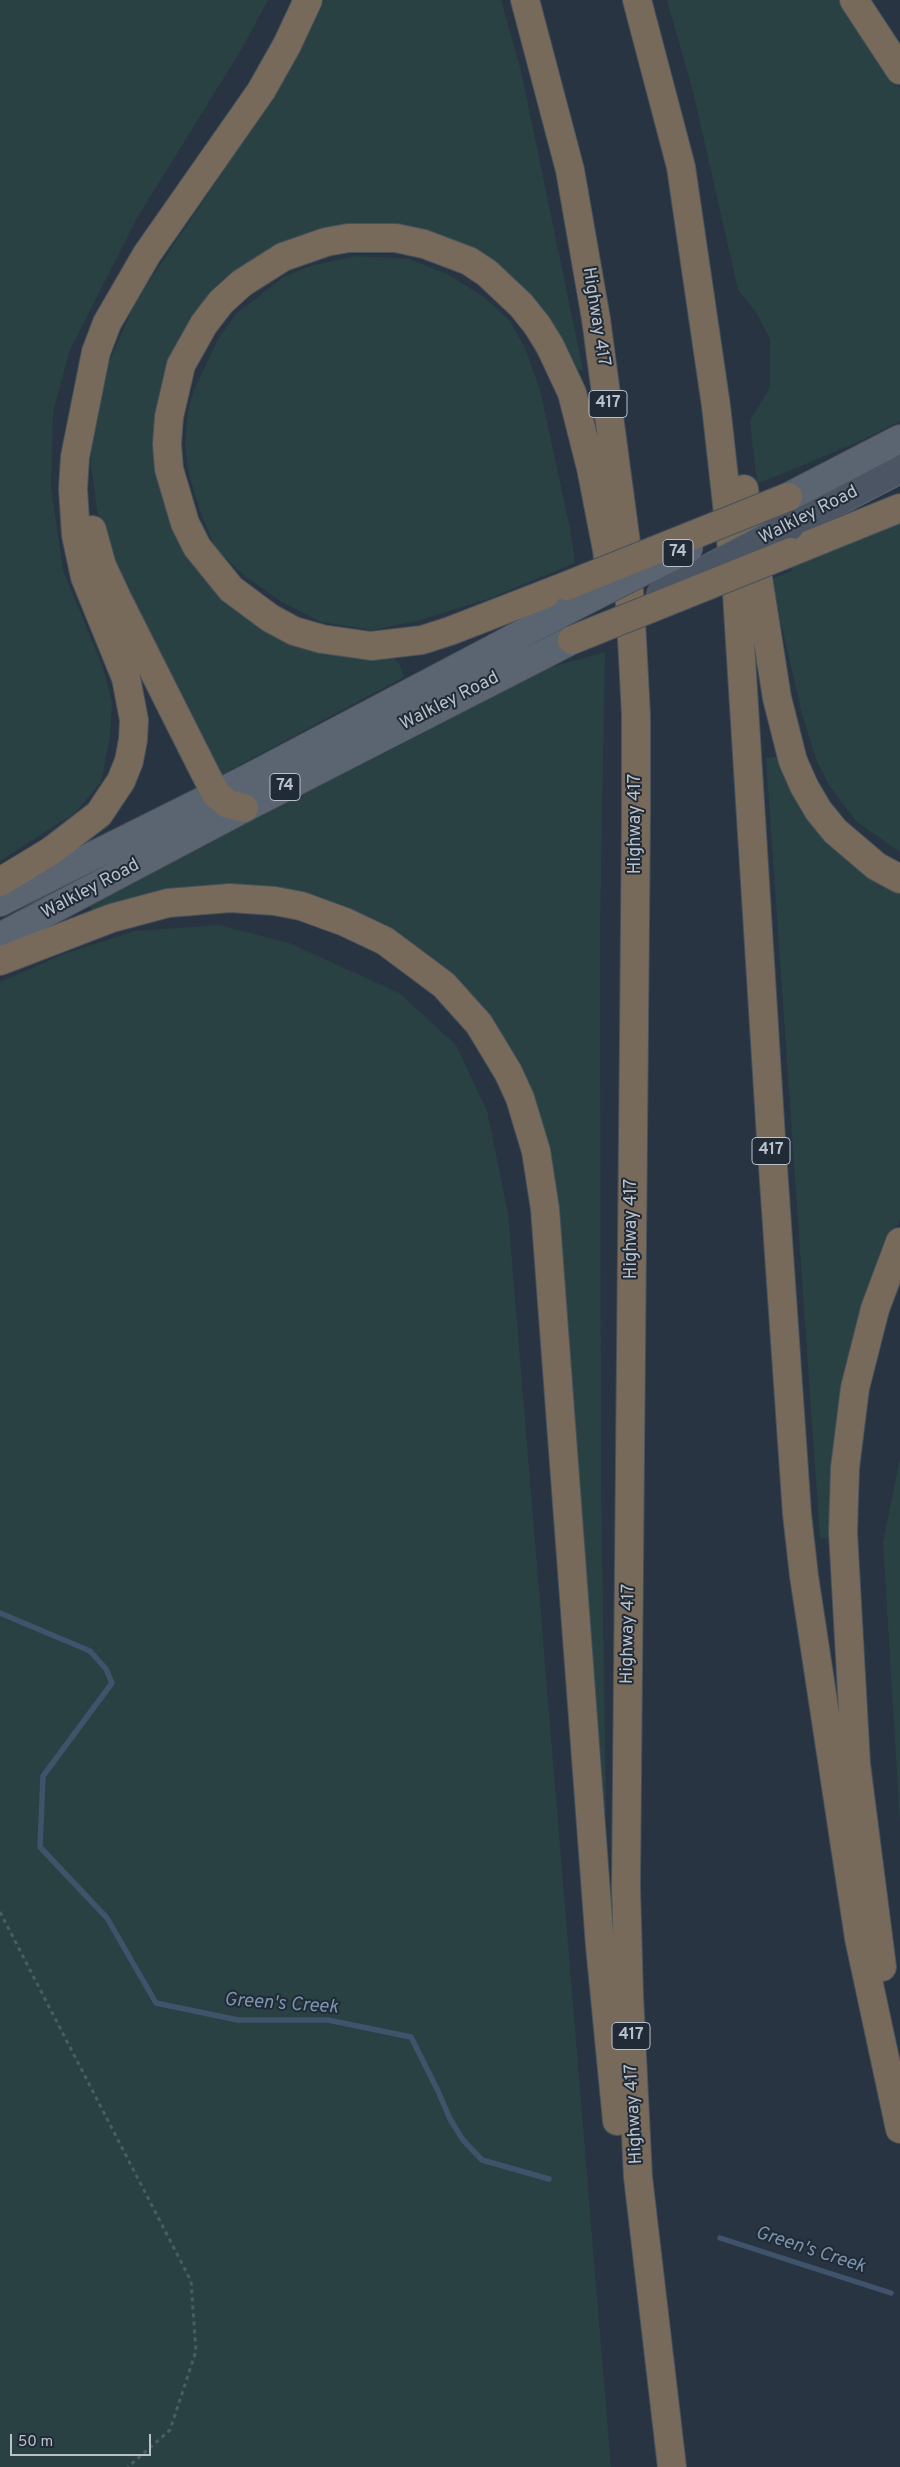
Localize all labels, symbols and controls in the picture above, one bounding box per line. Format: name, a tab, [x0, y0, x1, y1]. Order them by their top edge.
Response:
street label: Highway 417	[576, 266, 614, 368]
road number: 417	[589, 390, 627, 418]
street label: Walkley Road	[756, 482, 862, 550]
road number: 74	[663, 540, 693, 566]
street label: Walkley Road	[397, 668, 503, 736]
road number: 74	[270, 774, 300, 800]
street label: Highway 417	[625, 774, 647, 874]
street label: Walkley Road	[38, 855, 144, 925]
road number: 417	[752, 1138, 790, 1164]
street label: Highway 417	[621, 1179, 643, 1279]
street label: Highway 417	[617, 1584, 641, 1684]
water label: Green's Creek	[223, 1990, 339, 2020]
road number: 417	[612, 2022, 650, 2050]
street label: Highway 417	[622, 2063, 648, 2165]
water label: Green's Creek	[752, 2223, 868, 2279]
scale bar	[12, 2424, 154, 2456]
text: 50 m	[18, 2433, 53, 2452]

